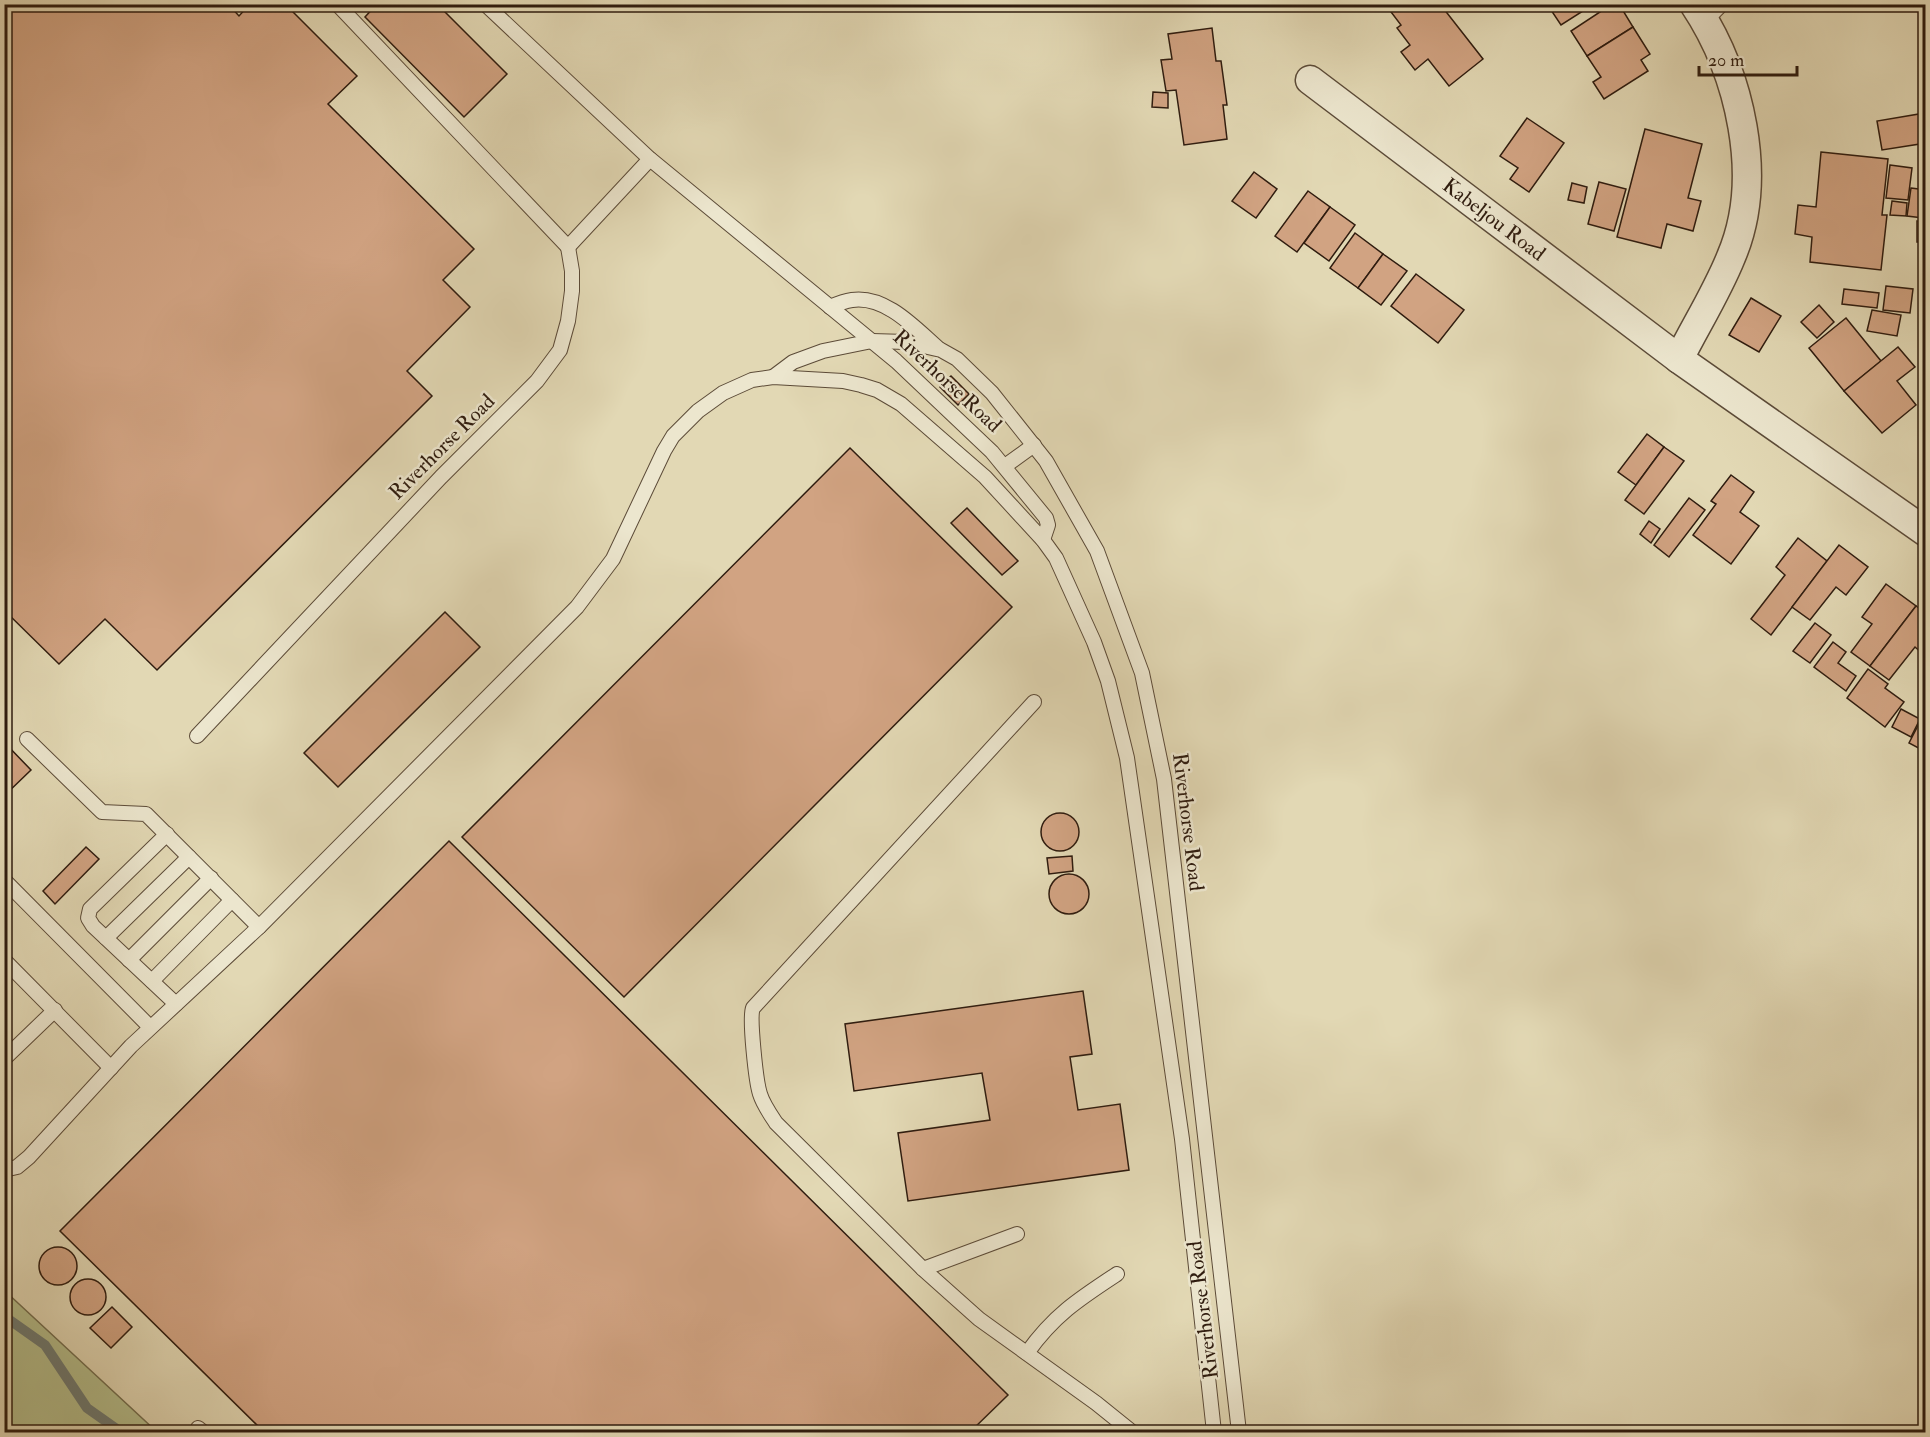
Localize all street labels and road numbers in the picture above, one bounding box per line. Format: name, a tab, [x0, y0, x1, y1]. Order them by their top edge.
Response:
street label: Kabeljou Road	[1437, 172, 1552, 267]
street label: Riverhorse Road	[887, 324, 1008, 439]
street label: Riverhorse Road	[383, 388, 501, 506]
street label: Riverhorse Road	[1166, 751, 1210, 893]
street label: Riverhorse Road	[1181, 1239, 1225, 1381]

